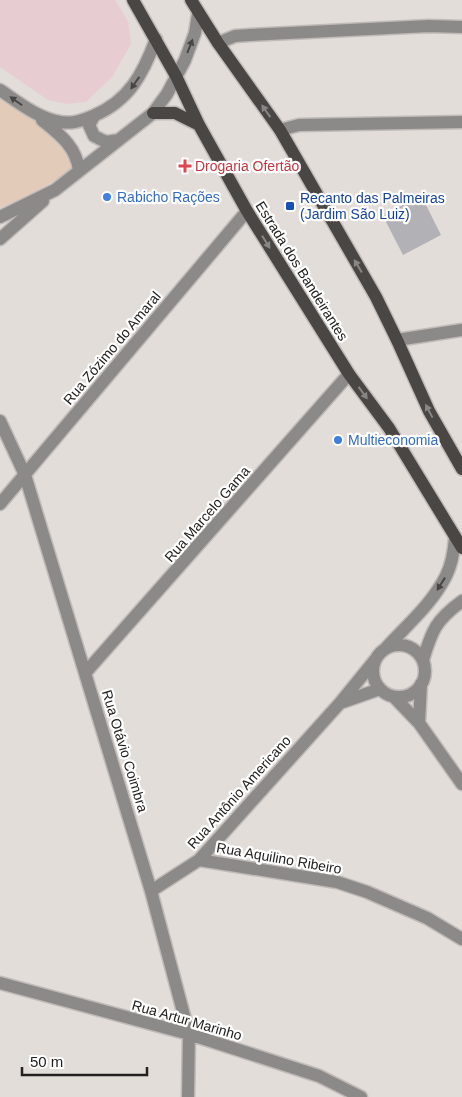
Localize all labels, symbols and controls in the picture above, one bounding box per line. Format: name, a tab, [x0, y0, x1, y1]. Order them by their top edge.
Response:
one-way arrow	[186, 38, 194, 53]
one-way arrow	[130, 76, 140, 90]
one-way arrow	[9, 96, 23, 106]
one-way arrow	[261, 104, 271, 118]
place label: Drogaria Ofertão	[195, 158, 299, 174]
marker: Drogaria Ofertão	[179, 160, 191, 172]
place label: Rabicho Rações	[117, 189, 220, 205]
place label: Recanto das Palmeiras (Jardim São Luiz)	[300, 190, 445, 222]
marker: Rabicho Rações	[101, 191, 113, 203]
street label: Estrada dos Bandeirantes	[253, 198, 351, 344]
marker: Recanto das Palmeiras (Jardim São Luiz)	[284, 200, 296, 212]
one-way arrow	[262, 235, 271, 248]
one-way arrow	[353, 259, 362, 272]
street label: Rua Zózimo do Amaral	[60, 288, 164, 408]
one-way arrow	[358, 386, 368, 400]
one-way arrow	[425, 404, 433, 419]
place label: Multieconomia	[348, 432, 438, 448]
marker: Multieconomia	[332, 434, 344, 446]
street label: Rua Marcelo Gama	[161, 463, 253, 565]
one-way arrow	[437, 577, 446, 591]
street label: Rua Otávio Coimbra	[99, 688, 151, 814]
street label: Rua Antônio Americano	[184, 732, 294, 852]
street label: Rua Aquilino Ribeiro	[215, 839, 343, 877]
street label: Rua Artur Marinho	[130, 997, 244, 1043]
scale bar	[22, 1044, 148, 1076]
text: 50 m	[30, 1053, 63, 1070]

